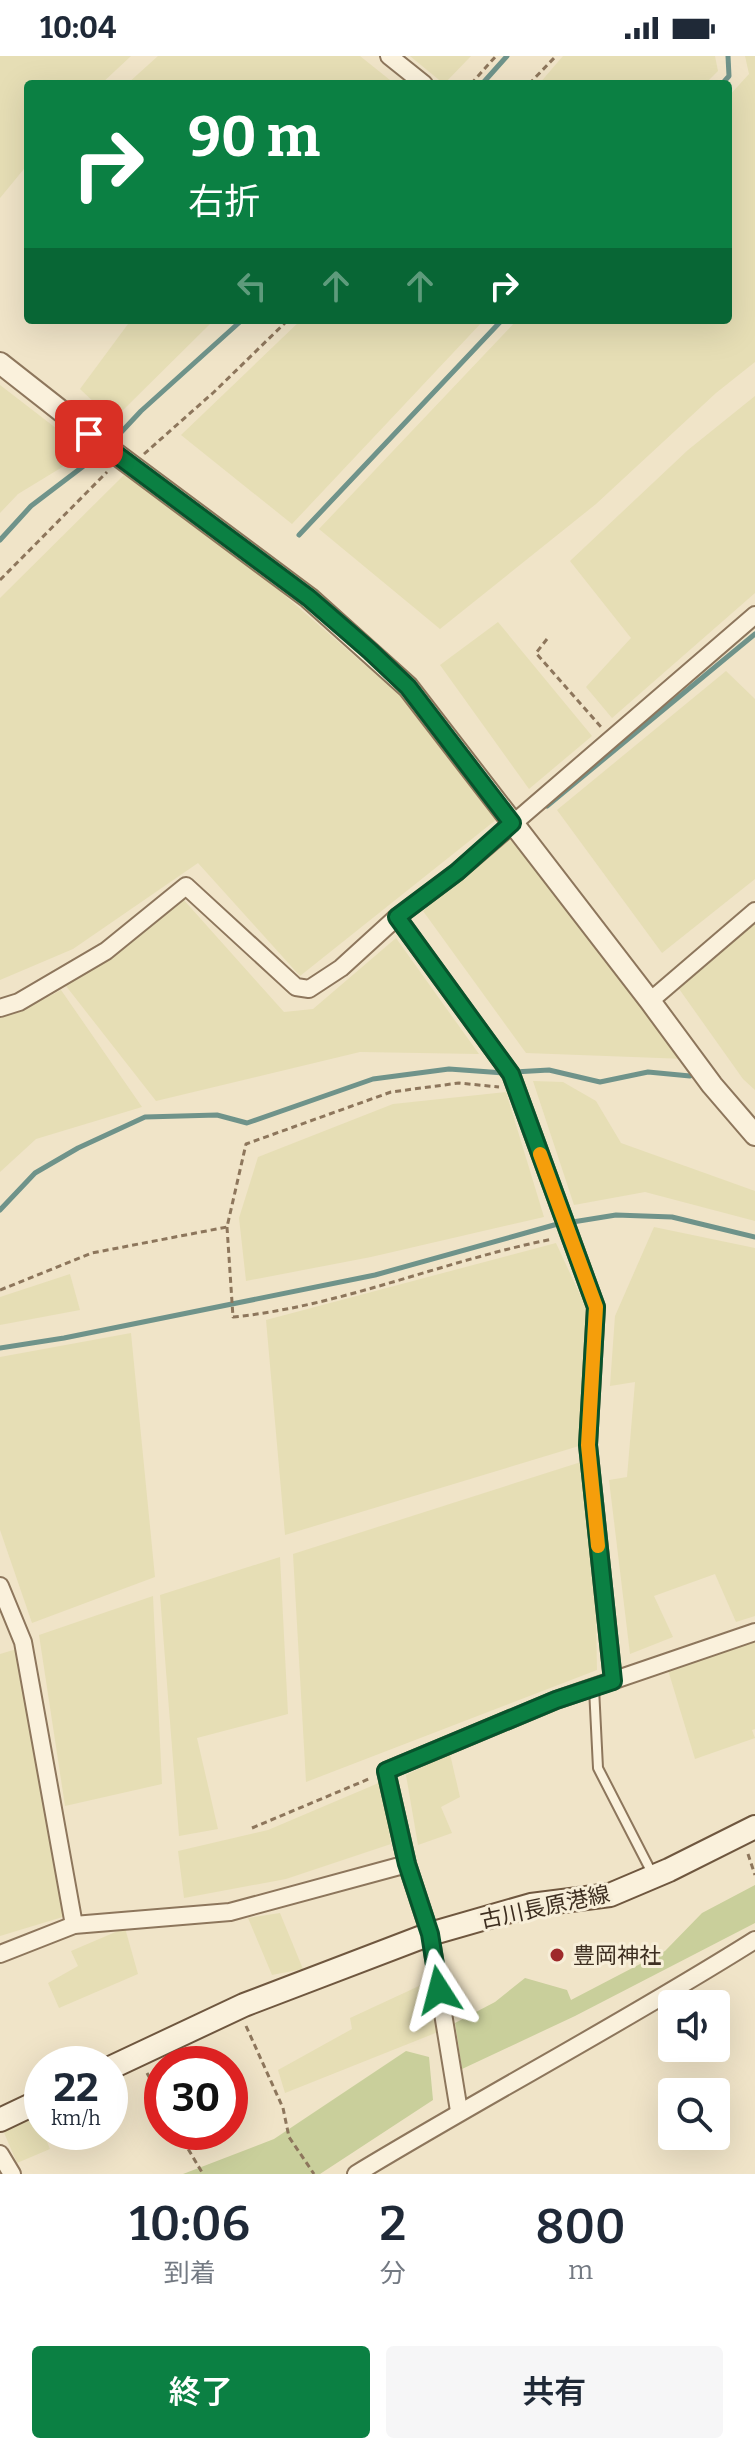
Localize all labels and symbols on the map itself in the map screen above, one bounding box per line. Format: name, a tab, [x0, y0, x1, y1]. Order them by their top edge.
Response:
pin	[55, 400, 123, 468]
street label: 古川長原港線	[478, 1880, 612, 1934]
place label: 豊岡神社	[573, 1942, 661, 1969]
marker: 豊岡神社	[548, 1946, 566, 1964]
position arrow	[397, 1948, 481, 2032]
speed limit sign: 30	[144, 2046, 248, 2150]

